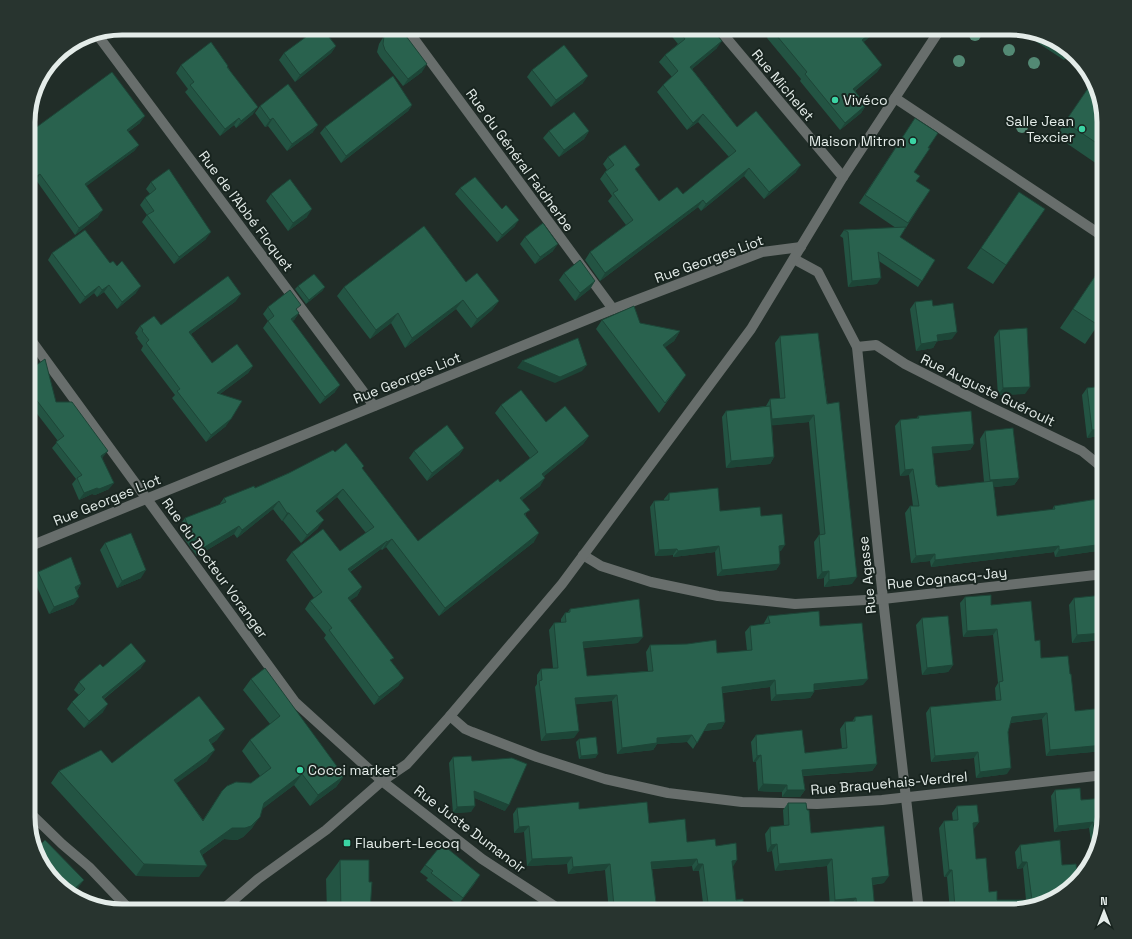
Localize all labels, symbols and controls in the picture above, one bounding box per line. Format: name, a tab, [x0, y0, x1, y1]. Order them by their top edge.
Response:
street label: Rue Michelet	[748, 46, 818, 124]
street label: Rue du Général Faidherbe	[462, 85, 578, 235]
place label: Vivéco	[843, 91, 888, 109]
marker: Vivéco	[830, 95, 840, 105]
place label: Salle Jean Texcier	[1006, 112, 1074, 146]
marker: Salle Jean Texcier	[1077, 124, 1087, 134]
place label: Maison Mitron	[809, 132, 905, 150]
marker: Maison Mitron	[908, 136, 918, 146]
street label: Rue de l'Abbé Floquet	[195, 147, 297, 275]
street label: Rue Georges Liot	[652, 231, 766, 287]
street label: Rue Georges Liot	[350, 348, 464, 408]
street label: Rue Auguste Guéroult	[918, 350, 1058, 430]
street label: Rue Georges Liot	[50, 470, 164, 530]
street label: Rue du Docteur Voranger	[158, 494, 272, 642]
street label: Rue Agasse	[854, 535, 880, 615]
street label: Rue Cognacq-Jay	[886, 563, 1008, 593]
place label: Cocci market	[308, 761, 396, 779]
marker: Cocci market	[295, 765, 305, 775]
street label: Rue Braquehais-Verdrel	[810, 767, 968, 799]
street label: Rue Juste Dumanoir	[411, 781, 529, 877]
place label: Flaubert-Lecoq	[355, 834, 460, 852]
marker: Flaubert-Lecoq	[342, 838, 352, 848]
north arrow	[1084, 891, 1124, 931]
text: N	[1100, 894, 1108, 908]

